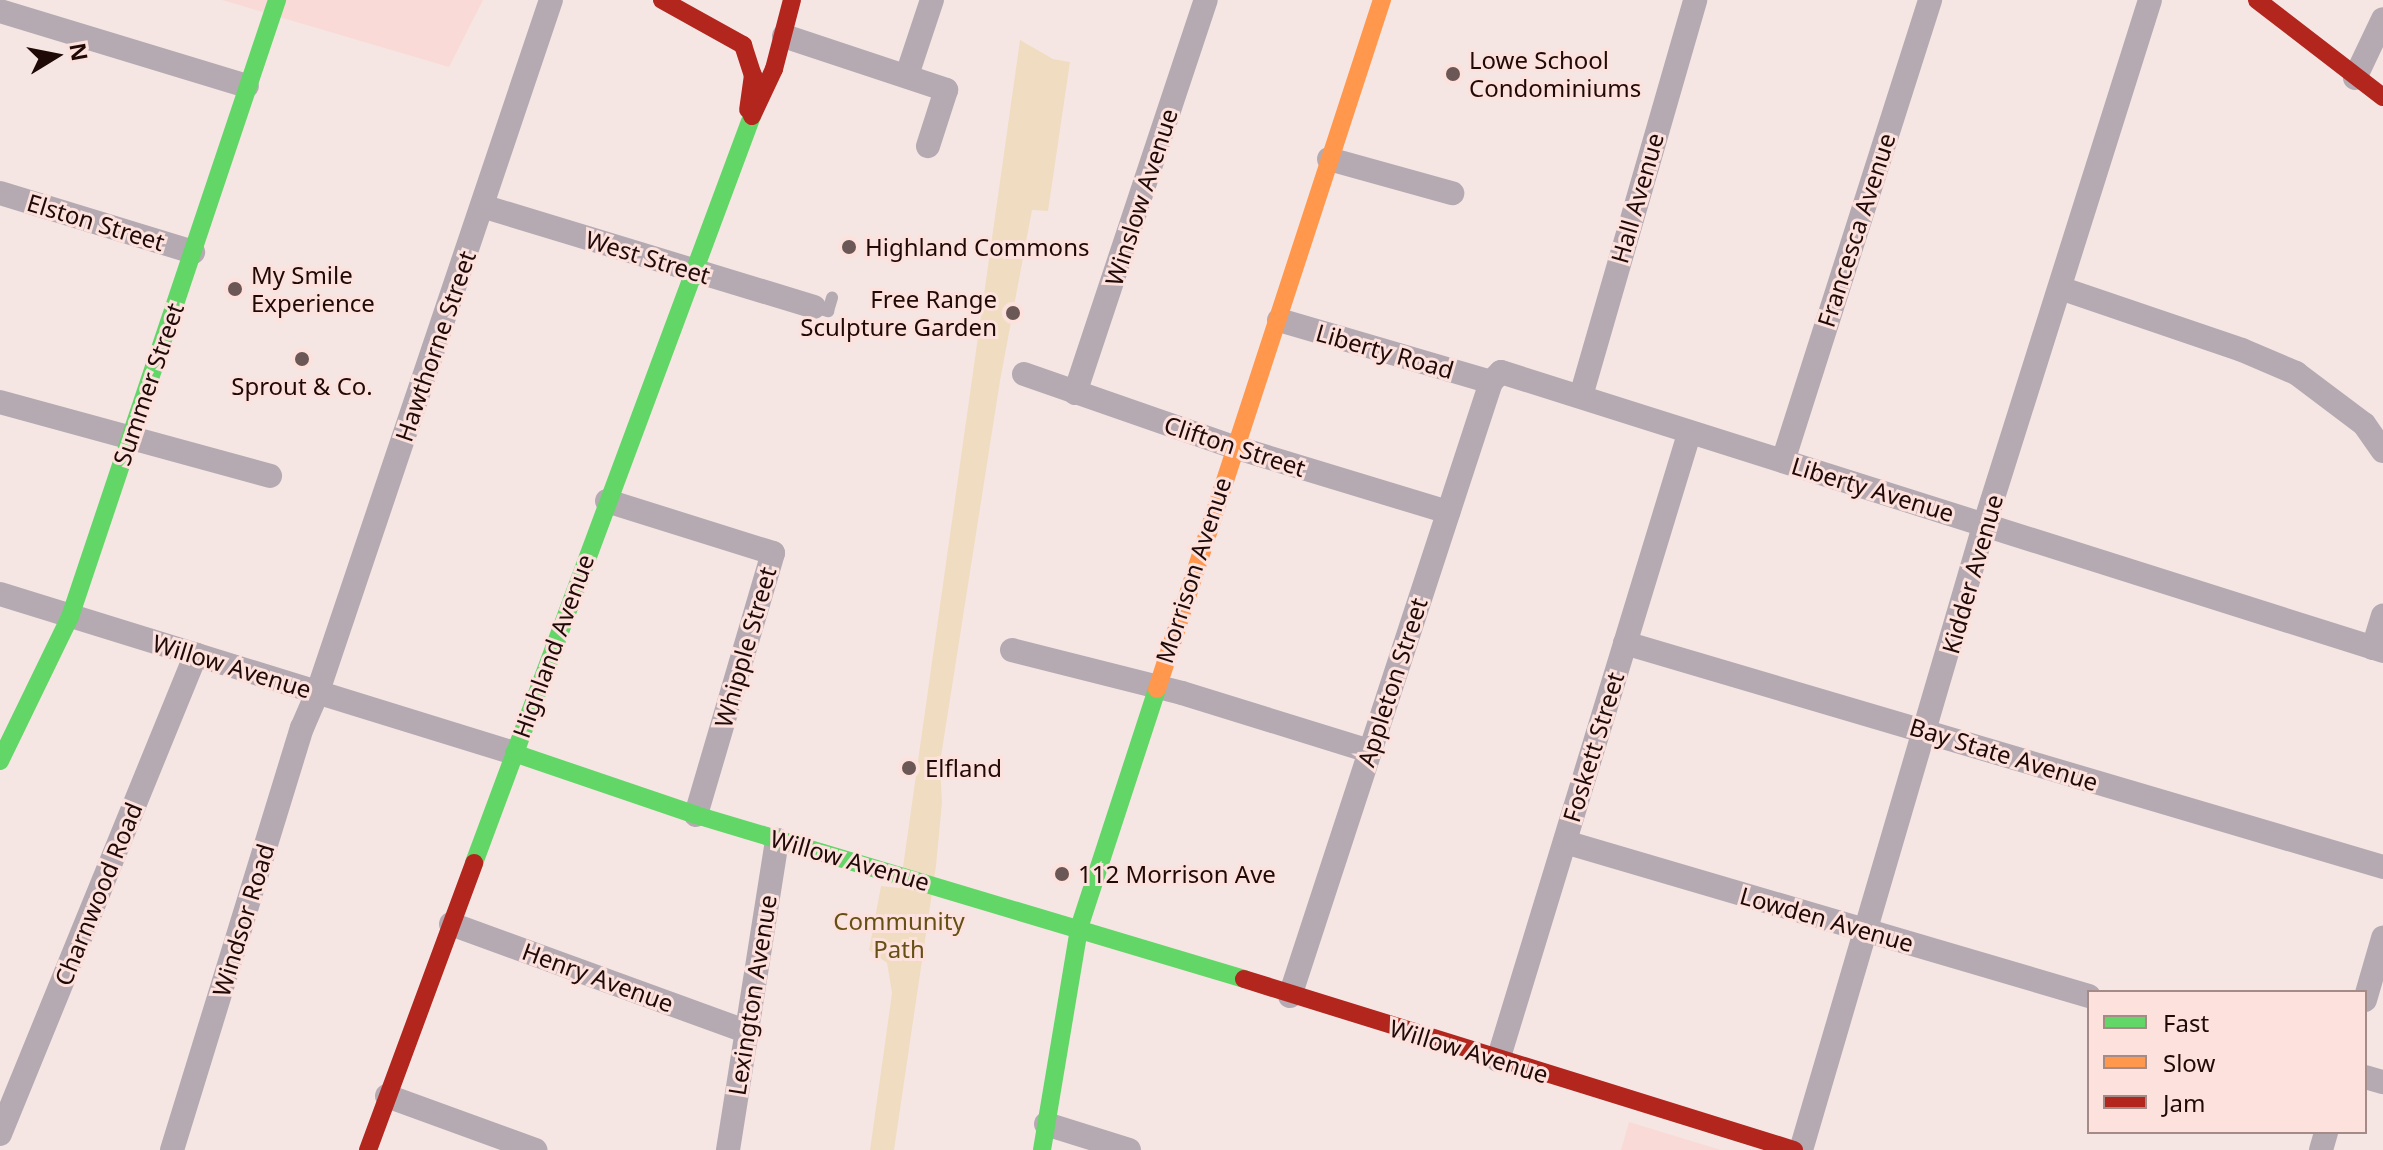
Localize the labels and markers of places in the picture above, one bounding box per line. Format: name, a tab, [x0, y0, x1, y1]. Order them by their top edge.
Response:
place label: Lowe School Condominiums	[1469, 46, 1641, 102]
marker: Lowe School Condominiums	[1444, 65, 1462, 83]
place label: Highland Commons	[865, 233, 1089, 261]
marker: Highland Commons	[840, 238, 858, 256]
place label: My Smile Experience	[251, 261, 375, 317]
marker: My Smile Experience	[226, 280, 244, 298]
place label: Free Range Sculpture Garden	[800, 285, 997, 341]
marker: Free Range Sculpture Garden	[1004, 304, 1022, 322]
marker: Sprout & Co.	[293, 350, 311, 368]
place label: Sprout & Co.	[231, 372, 373, 400]
place label: Elfland	[925, 754, 1002, 782]
marker: Elfland	[900, 759, 918, 777]
place label: 112 Morrison Ave	[1078, 860, 1276, 888]
marker: 112 Morrison Ave	[1053, 865, 1071, 883]

